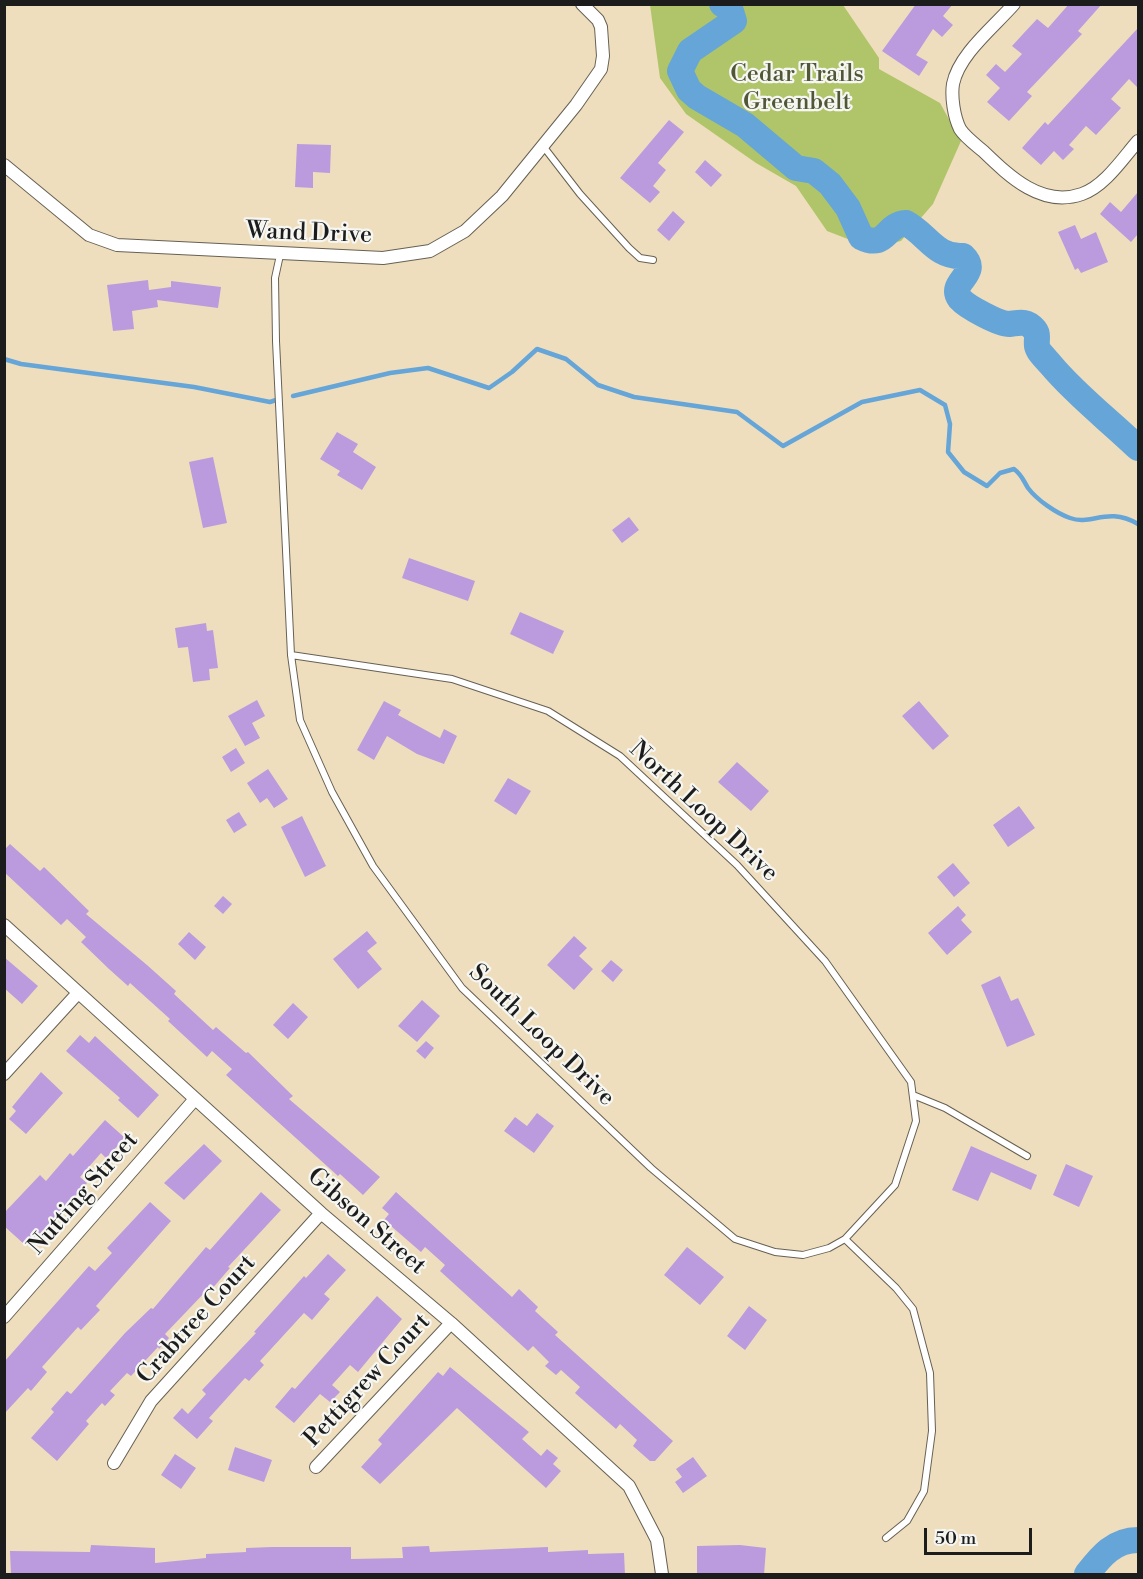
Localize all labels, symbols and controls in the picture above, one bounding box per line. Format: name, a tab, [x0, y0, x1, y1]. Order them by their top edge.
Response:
park label: Cedar Trails Greenbelt	[730, 61, 864, 117]
street label: Wand Drive	[245, 217, 373, 251]
street label: North Loop Drive	[623, 736, 783, 888]
street label: South Loop Drive	[462, 959, 620, 1113]
street label: Nutting Street	[23, 1127, 145, 1261]
street label: Gibson Street	[301, 1163, 431, 1281]
street label: Crabtree Court	[132, 1250, 262, 1390]
street label: Pettigrew Court	[299, 1308, 437, 1454]
scale bar	[927, 1516, 1035, 1554]
text: 50 m	[935, 1527, 976, 1550]

